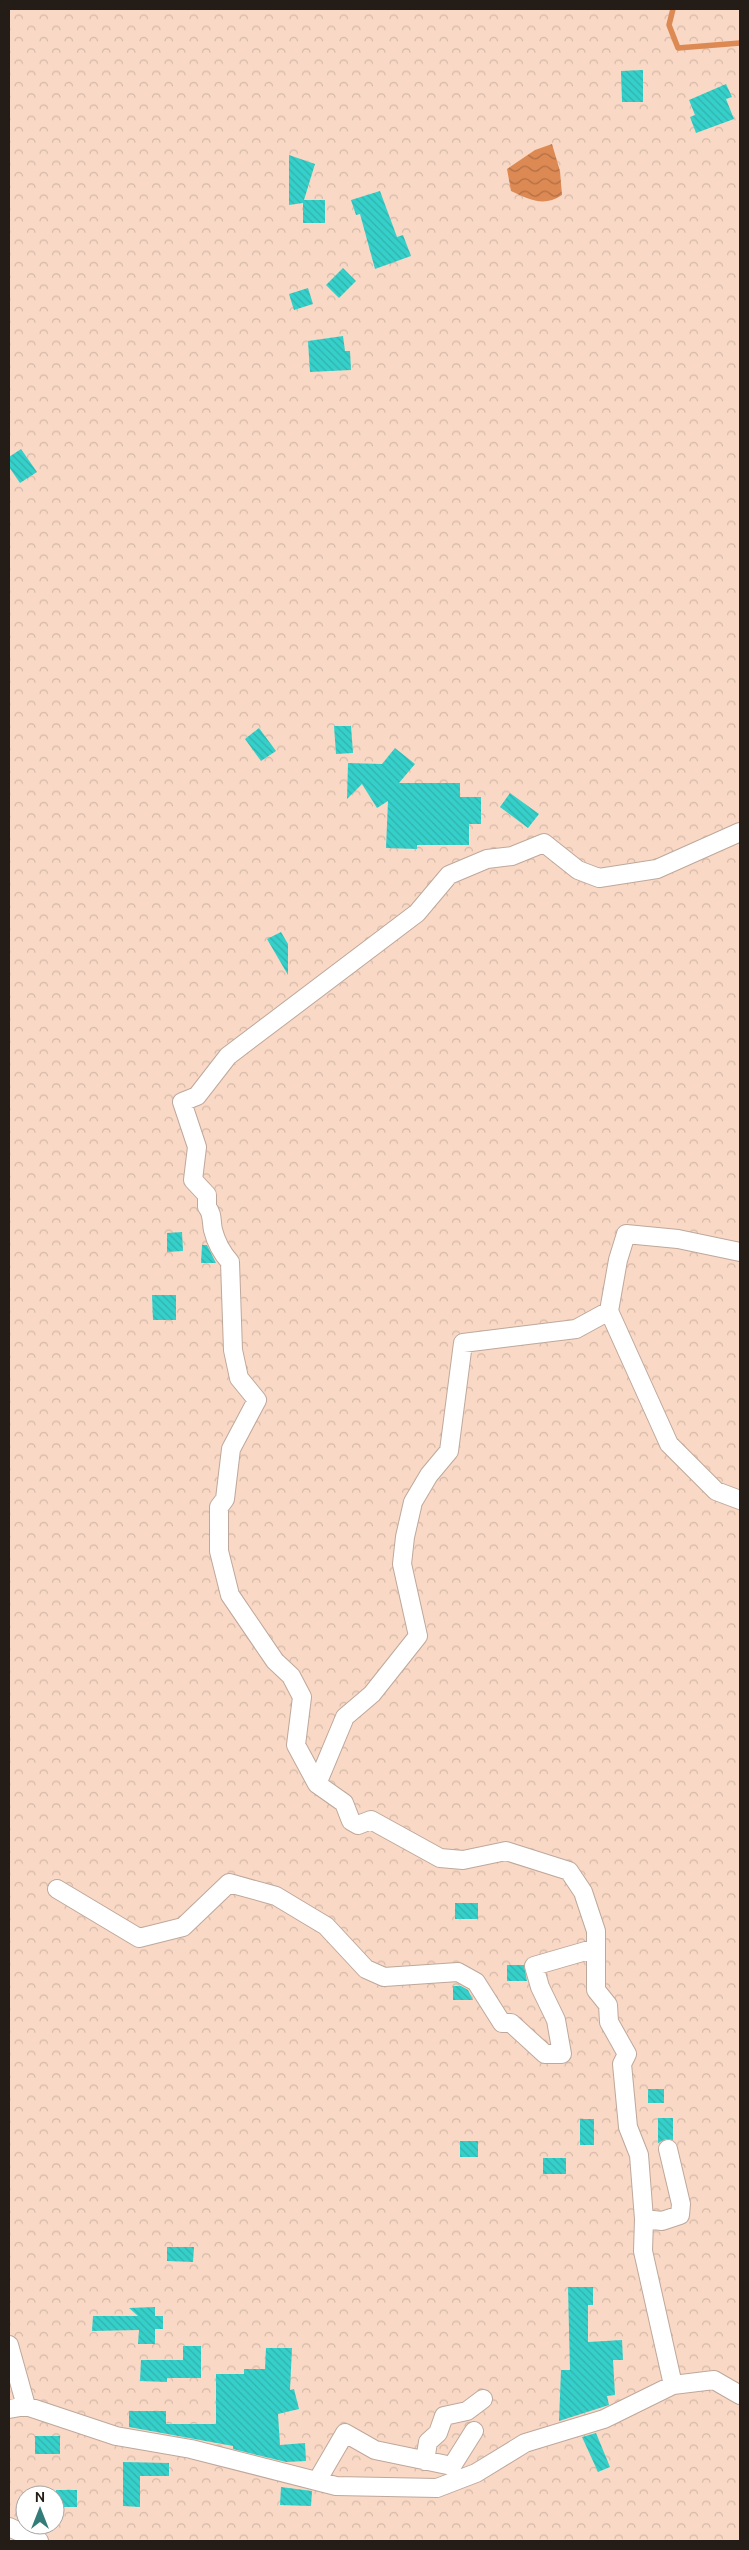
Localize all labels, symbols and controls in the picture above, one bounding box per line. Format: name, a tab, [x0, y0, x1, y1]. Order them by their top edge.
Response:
north arrow	[15, 2485, 65, 2535]
text: N	[35, 2489, 45, 2505]

